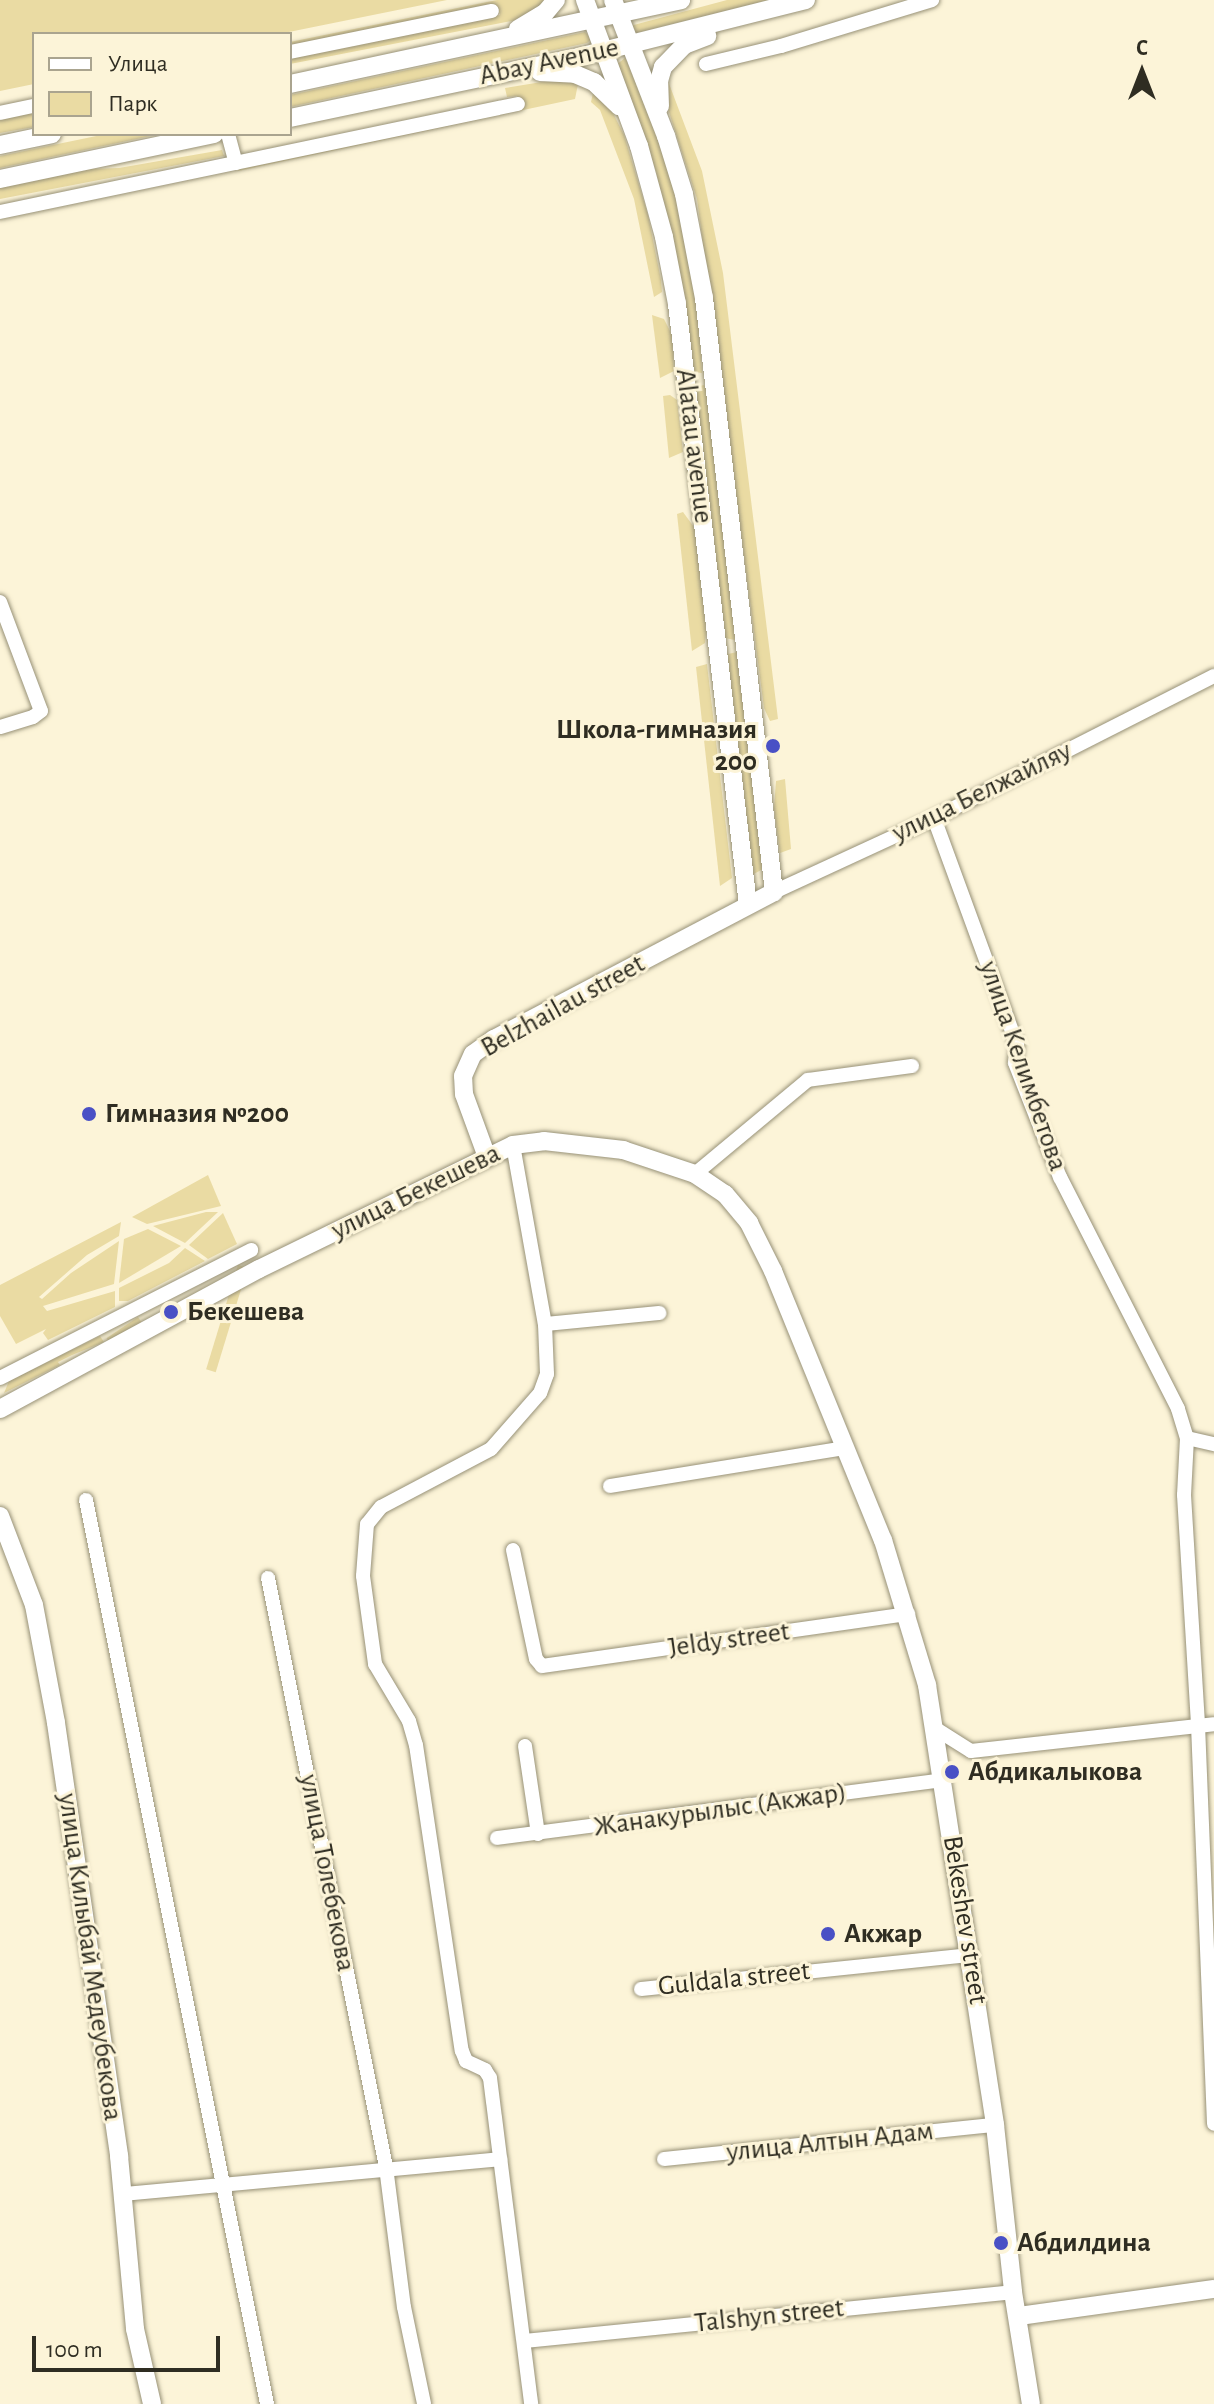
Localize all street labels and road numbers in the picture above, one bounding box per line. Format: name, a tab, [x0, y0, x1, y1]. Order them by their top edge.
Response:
street label: Abay Avenue	[476, 31, 622, 93]
street label: Alatau avenue	[668, 367, 720, 525]
street label: улица Белжайляу	[887, 734, 1077, 850]
street label: Belzhailau street	[475, 947, 651, 1065]
street label: улица Келимбетова	[971, 957, 1075, 1175]
street label: улица Бекешева	[326, 1137, 506, 1247]
street label: Jeldy street	[666, 1615, 792, 1665]
street label: улица Толебекова	[291, 1772, 363, 1974]
street label: Жанакурылыс (Акжар)	[591, 1776, 849, 1844]
street label: улица Килыбай Медеубекова	[50, 1791, 130, 2123]
street label: Bekeshev street	[935, 1833, 995, 2007]
street label: Guldala street	[656, 1954, 812, 2004]
street label: улица Алтын Адам	[725, 2114, 935, 2170]
street label: Talshyn street	[693, 2291, 845, 2341]

